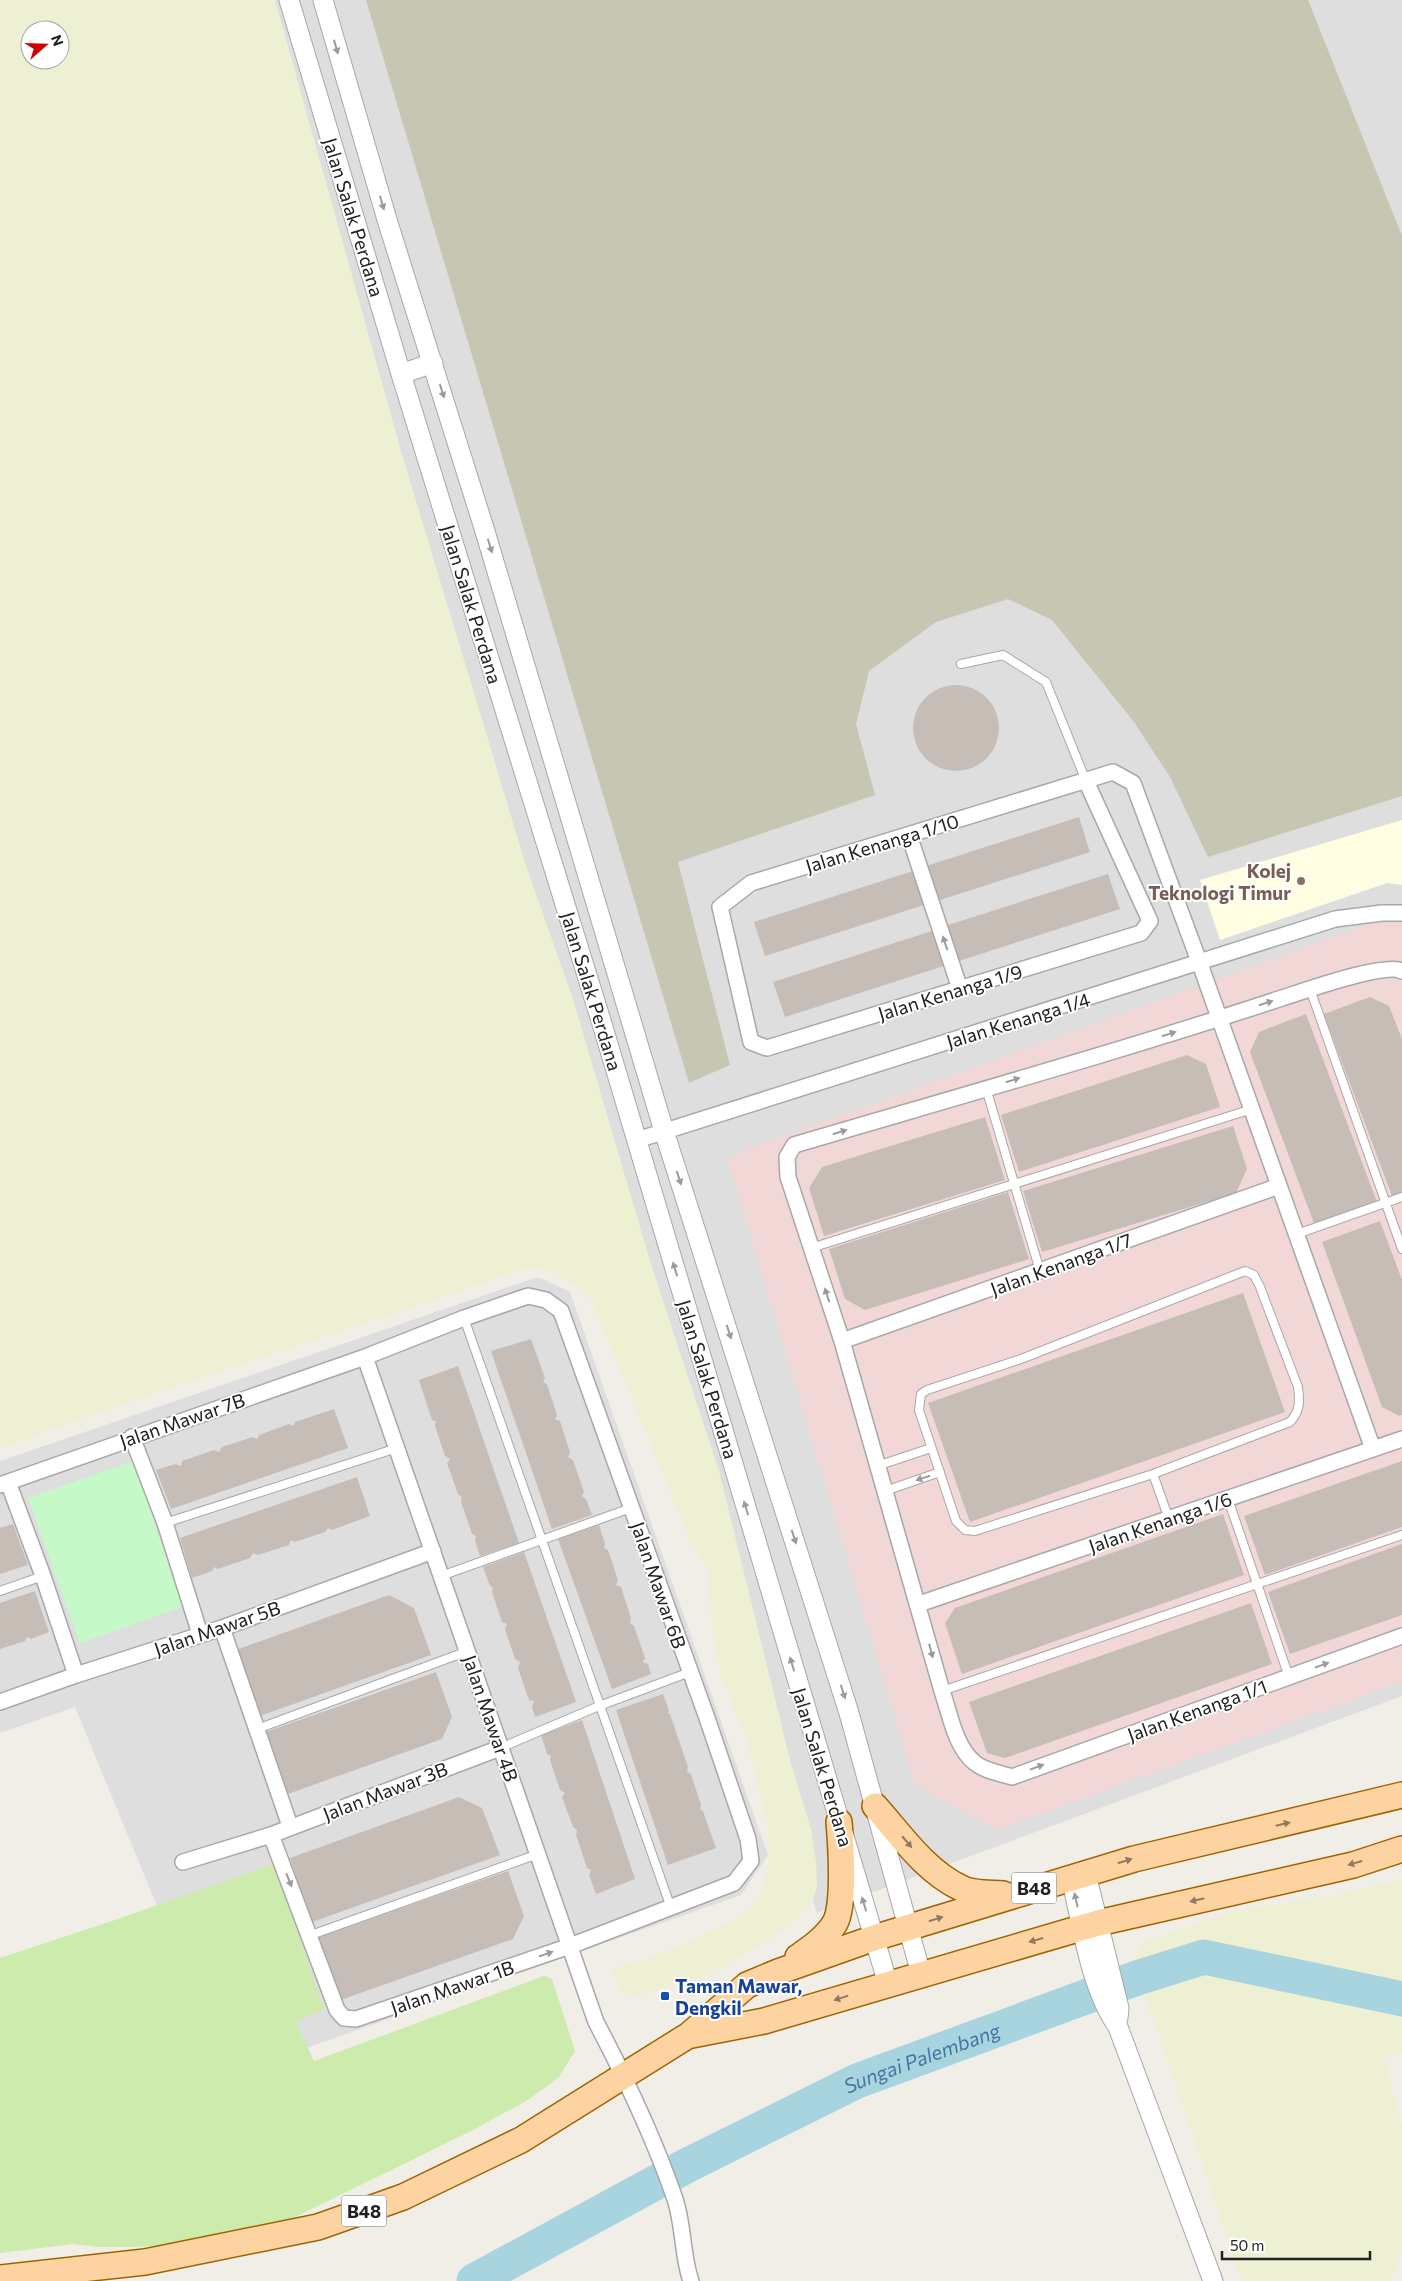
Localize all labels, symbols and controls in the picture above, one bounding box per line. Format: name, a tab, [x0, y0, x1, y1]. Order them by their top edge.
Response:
north arrow	[20, 20, 70, 70]
text: N	[48, 33, 67, 48]
one-way arrow	[333, 39, 341, 54]
street label: Jalan Salak Perdana	[319, 135, 389, 299]
one-way arrow	[378, 195, 386, 210]
one-way arrow	[438, 384, 446, 399]
street label: Jalan Salak Perdana	[437, 522, 507, 686]
one-way arrow	[486, 539, 494, 554]
street label: Jalan Kenanga 1/10	[802, 809, 962, 877]
place label: Kolej Teknologi Timur	[1148, 859, 1291, 904]
marker: Kolej Teknologi Timur	[1295, 875, 1307, 887]
street label: Jalan Salak Perdana	[557, 909, 627, 1073]
one-way arrow	[940, 935, 948, 950]
street label: Jalan Kenanga 1/9	[875, 959, 1025, 1025]
street label: Jalan Kenanga 1/4	[943, 987, 1093, 1053]
one-way arrow	[1259, 999, 1274, 1007]
one-way arrow	[1161, 1029, 1176, 1037]
one-way arrow	[1006, 1076, 1021, 1084]
one-way arrow	[833, 1127, 848, 1135]
one-way arrow	[676, 1170, 683, 1185]
street label: Jalan Kenanga 1/7	[987, 1228, 1135, 1300]
one-way arrow	[670, 1261, 678, 1276]
one-way arrow	[823, 1287, 831, 1302]
street label: Jalan Salak Perdana	[673, 1297, 743, 1461]
one-way arrow	[725, 1325, 733, 1340]
street label: Jalan Mawar 7B	[116, 1388, 248, 1452]
one-way arrow	[916, 1475, 931, 1482]
street label: Jalan Kenanga 1/6	[1085, 1487, 1235, 1557]
one-way arrow	[741, 1501, 749, 1516]
street label: Jalan Mawar 6B	[627, 1519, 691, 1651]
one-way arrow	[791, 1530, 799, 1545]
street label: Jalan Mawar 5B	[151, 1596, 283, 1660]
one-way arrow	[928, 1644, 936, 1659]
street label: Jalan Mawar 4B	[459, 1652, 523, 1784]
one-way arrow	[788, 1656, 796, 1671]
one-way arrow	[1315, 1661, 1330, 1669]
street label: Jalan Kenanga 1/1	[1124, 1674, 1270, 1746]
street label: Jalan Salak Perdana	[788, 1685, 858, 1849]
one-way arrow	[839, 1685, 847, 1700]
street label: Jalan Mawar 3B	[319, 1757, 451, 1825]
one-way arrow	[1030, 1763, 1045, 1771]
one-way arrow	[1275, 1820, 1290, 1828]
one-way arrow	[901, 1836, 913, 1848]
one-way arrow	[1117, 1857, 1132, 1865]
one-way arrow	[1348, 1860, 1363, 1868]
road number: B48	[1012, 1872, 1056, 1904]
one-way arrow	[285, 1873, 293, 1887]
one-way arrow	[1072, 1893, 1080, 1908]
one-way arrow	[859, 1896, 867, 1911]
one-way arrow	[1189, 1896, 1204, 1904]
one-way arrow	[928, 1914, 943, 1922]
one-way arrow	[1028, 1937, 1043, 1945]
one-way arrow	[539, 1950, 554, 1958]
street label: Jalan Mawar 1B	[387, 1955, 517, 2019]
place label: Taman Mawar, Dengkil	[675, 1974, 802, 2019]
marker: Taman Mawar, Dengkil	[659, 1990, 671, 2002]
one-way arrow	[833, 1994, 848, 2002]
water label: Sungai Palembang	[839, 2017, 1004, 2098]
road number: B48	[342, 2196, 386, 2226]
scale bar	[1222, 2228, 1370, 2260]
text: 50 m	[1230, 2236, 1264, 2254]

